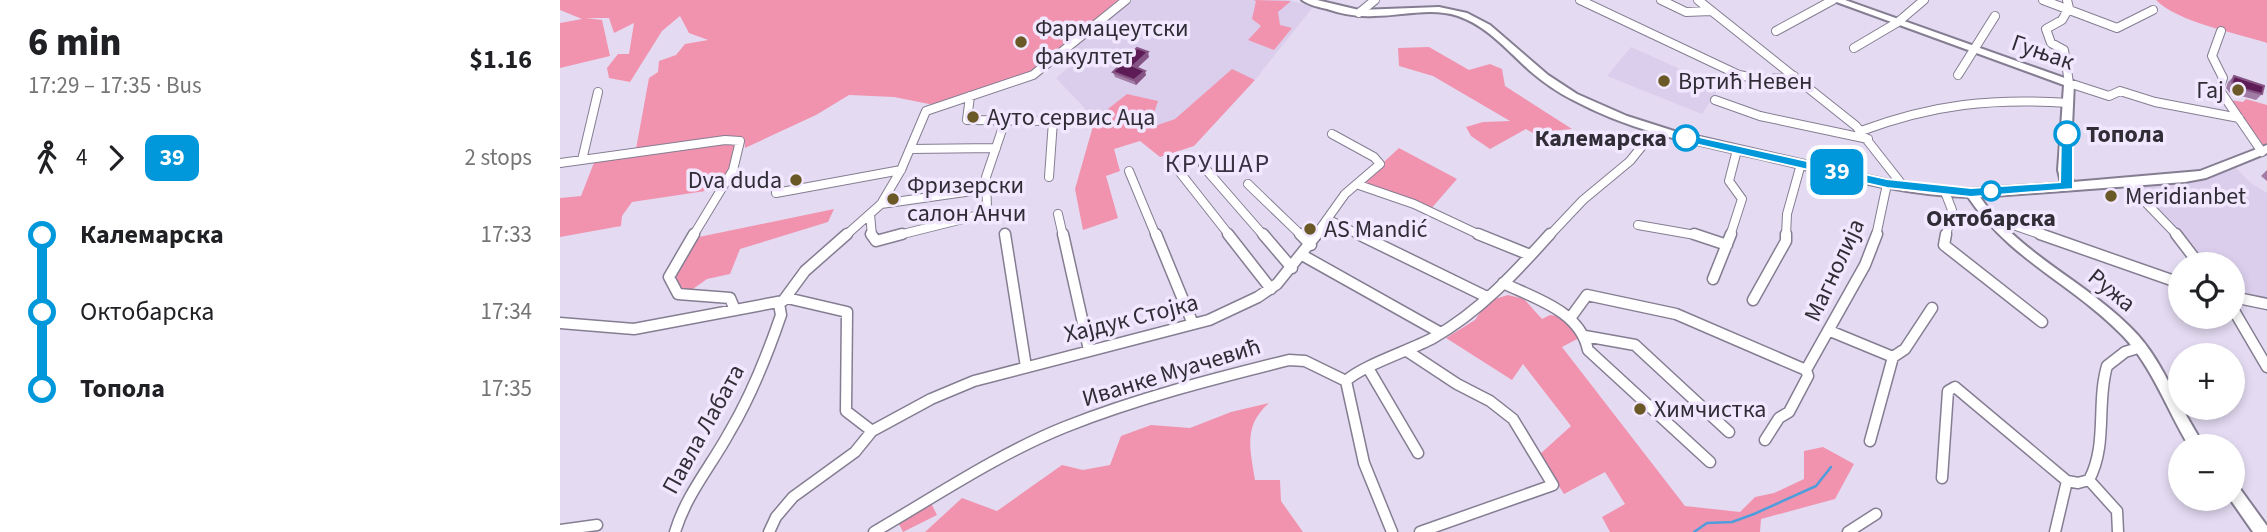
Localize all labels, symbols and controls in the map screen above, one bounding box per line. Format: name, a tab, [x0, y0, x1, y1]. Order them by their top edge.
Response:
place label: Фармацеутски факултет	[1035, 11, 1189, 74]
text: 6 min	[28, 16, 121, 70]
street label: Гуњак	[2007, 25, 2079, 80]
marker: Фармацеутски факултет	[1013, 34, 1029, 50]
text: $1.16	[469, 41, 532, 78]
place label: Вртић Невен	[1678, 64, 1812, 99]
text: 17:29 – 17:35 · Bus	[28, 69, 202, 102]
marker: Вртић Невен	[1656, 73, 1672, 89]
place label: Гај	[2196, 73, 2224, 108]
marker: Гај	[2230, 82, 2246, 98]
place label: Ауто сервис Аца	[987, 100, 1155, 135]
marker: Ауто сервис Аца	[965, 109, 981, 125]
place label: Топола	[2086, 117, 2164, 152]
place label: Калемарска	[1534, 121, 1667, 156]
marker: Топола	[2054, 121, 2080, 147]
marker: Калемарска	[1673, 125, 1699, 151]
icon: walk	[28, 139, 66, 177]
icon: forward	[97, 139, 135, 177]
text: 39	[159, 140, 185, 175]
text: 4	[76, 141, 87, 174]
text: 2 stops	[465, 141, 532, 174]
district label: КРУШАР	[1165, 145, 1271, 182]
line badge: 39	[1806, 149, 1868, 195]
text: 39	[1824, 154, 1850, 189]
place label: Dva duda	[688, 163, 782, 198]
place label: Фризерски салон Анчи	[907, 168, 1026, 231]
marker: Dva duda	[788, 172, 804, 188]
place label: Meridianbet	[2125, 179, 2246, 214]
marker: Октобарска	[1981, 181, 2001, 201]
marker: Meridianbet	[2103, 188, 2119, 204]
marker: Фризерски салон Анчи	[885, 191, 901, 207]
place label: Октобарска	[1926, 201, 2056, 236]
place label: AS Mandić	[1324, 212, 1428, 247]
street label: Магнолија	[1795, 213, 1874, 328]
text: Калемарска	[80, 216, 224, 253]
text: 17:33	[481, 218, 532, 251]
marker: AS Mandić	[1302, 221, 1318, 237]
map controls	[2168, 252, 2245, 511]
button: locate	[2168, 252, 2245, 329]
street label: Ружа	[2080, 260, 2143, 321]
street label: Хајдук Стојка	[1060, 285, 1202, 352]
text: Октобарска	[80, 293, 214, 330]
text: 17:34	[481, 295, 532, 328]
street label: Иванке Муачевић	[1078, 329, 1265, 416]
button: +	[2168, 343, 2245, 420]
street label: Павла Лабата	[653, 358, 754, 501]
text: Топола	[80, 370, 165, 407]
text: 17:35	[481, 372, 532, 405]
place label: Химчистка	[1654, 392, 1766, 427]
marker: Химчистка	[1632, 401, 1648, 417]
button: −	[2168, 434, 2245, 511]

